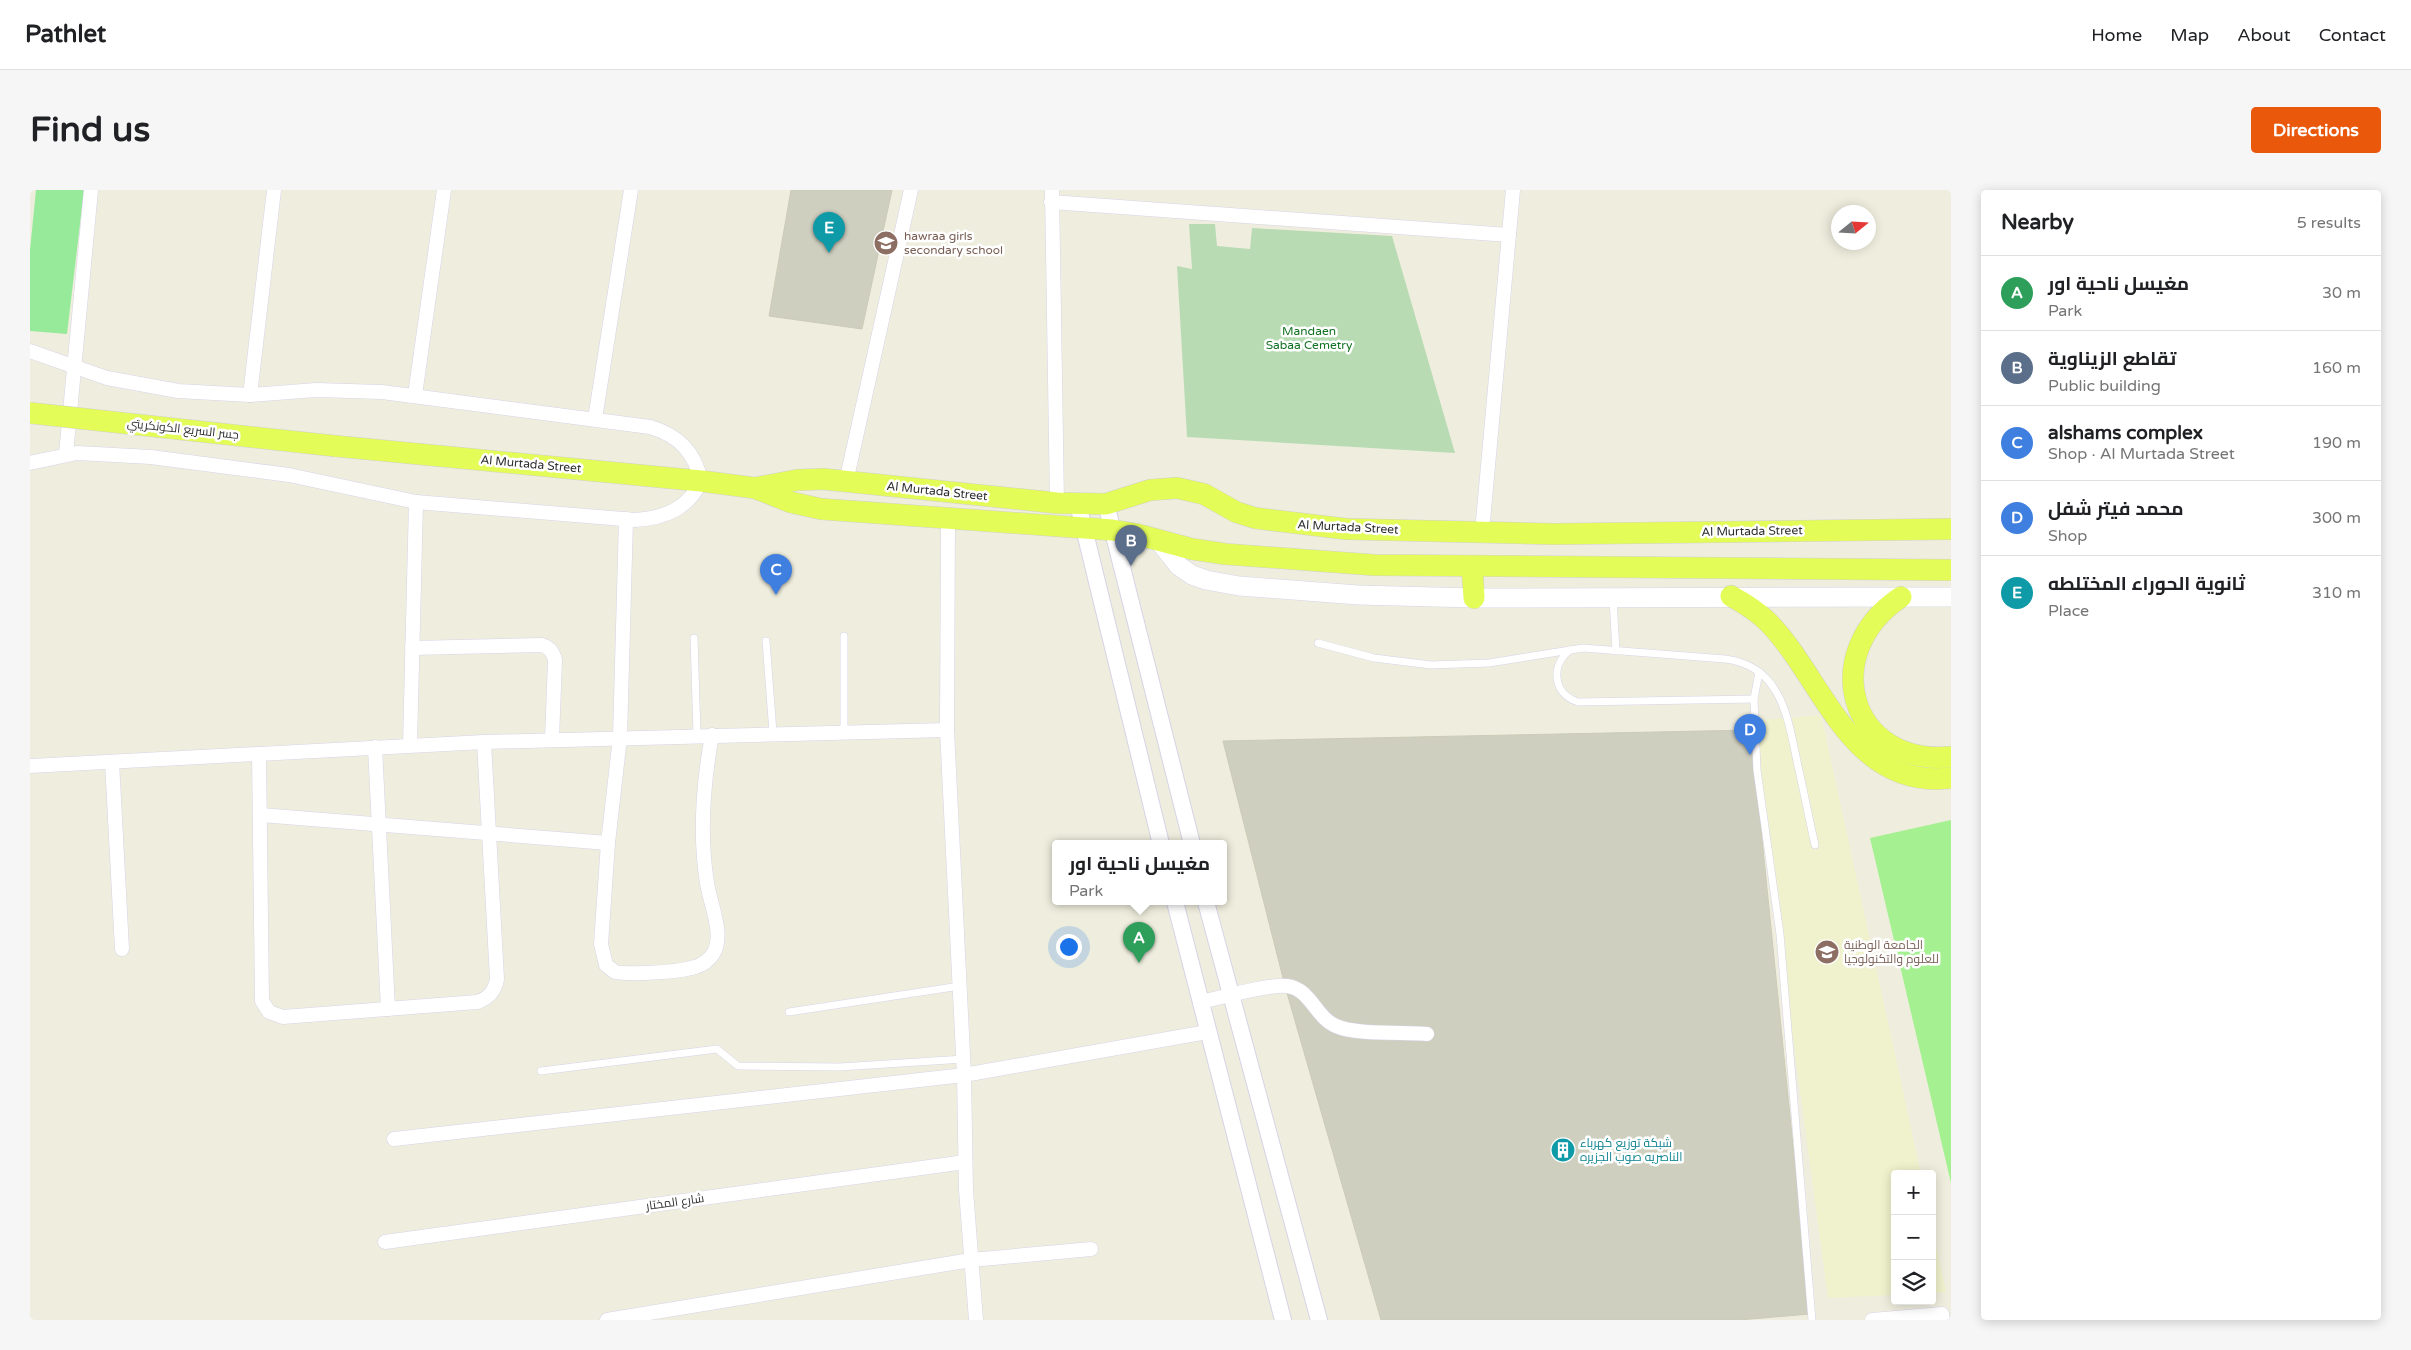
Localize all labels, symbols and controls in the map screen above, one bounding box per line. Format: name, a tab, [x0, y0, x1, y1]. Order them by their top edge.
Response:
text: Pathlet	[25, 20, 106, 49]
text: Home	[2091, 24, 2142, 46]
text: Map	[2170, 24, 2209, 46]
text: About	[2237, 24, 2291, 46]
text: Contact	[2319, 24, 2386, 46]
button: Directions	[2251, 107, 2381, 153]
text: Find us	[30, 109, 150, 151]
north arrow	[1831, 205, 1876, 250]
text: Nearby	[2001, 210, 2074, 235]
pin: E	[813, 212, 845, 253]
text: 5 results	[2297, 213, 2361, 233]
place label: hawraa girls secondary school	[904, 229, 1003, 257]
school or university icon: hawraa girls secondary school	[873, 230, 899, 256]
text: مغيسل ناحية اور	[2048, 273, 2189, 295]
text: A	[2011, 283, 2023, 303]
text: 30 m	[2322, 283, 2361, 303]
text: Park	[2048, 301, 2082, 321]
park label: Mandaen Sabaa Cemetry	[1266, 324, 1353, 352]
text: تقاطع الزيناوية	[2048, 348, 2176, 370]
text: B	[2011, 358, 2023, 378]
text: 160 m	[2312, 358, 2361, 378]
text: Public building	[2048, 376, 2161, 396]
street label: جسر السريع الكونكريتي	[126, 416, 240, 445]
text: alshams complex	[2048, 422, 2203, 444]
text: C	[2011, 433, 2023, 453]
text: 190 m	[2312, 433, 2361, 453]
text: Shop · Al Murtada Street	[2048, 444, 2235, 464]
street label: Al Murtada Street	[480, 453, 583, 475]
street label: Al Murtada Street	[886, 479, 989, 503]
text: محمد فيتر شفل	[2048, 498, 2184, 520]
text: D	[2011, 508, 2023, 528]
text: 300 m	[2312, 508, 2361, 528]
street label: Al Murtada Street	[1297, 517, 1399, 537]
street label: Al Murtada Street	[1701, 523, 1803, 539]
pin: B	[1115, 525, 1147, 566]
text: Shop	[2048, 526, 2087, 546]
pin: C	[760, 554, 792, 595]
text: ثانوية الحوراء المختلطه	[2048, 573, 2245, 595]
text: E	[2012, 583, 2022, 603]
text: 310 m	[2312, 583, 2361, 603]
text: Place	[2048, 601, 2089, 621]
pin: D	[1734, 714, 1766, 755]
popup	[1052, 840, 1227, 905]
text: مغيسل ناحية اور	[1069, 853, 1210, 875]
text: Park	[1069, 881, 1103, 901]
pin: A	[1123, 922, 1155, 963]
your location	[1056, 934, 1082, 960]
place label: الجامعة الوطنية للعلوم والتكنولوجيا	[1844, 938, 1939, 967]
school or university icon: الجامعة الوطنية للعلوم والتكنولوجيا	[1814, 939, 1840, 965]
place label: شبكة توزيع كهرباء الناصريه صوب الجزيره	[1580, 1136, 1682, 1164]
building icon: شبكة توزيع كهرباء الناصريه صوب الجزيره	[1550, 1137, 1576, 1163]
map controls	[1891, 1170, 1936, 1305]
button: +	[1891, 1170, 1936, 1215]
street label: شارع المختار	[644, 1191, 705, 1214]
button: −	[1891, 1215, 1936, 1260]
button: layers	[1891, 1260, 1936, 1305]

